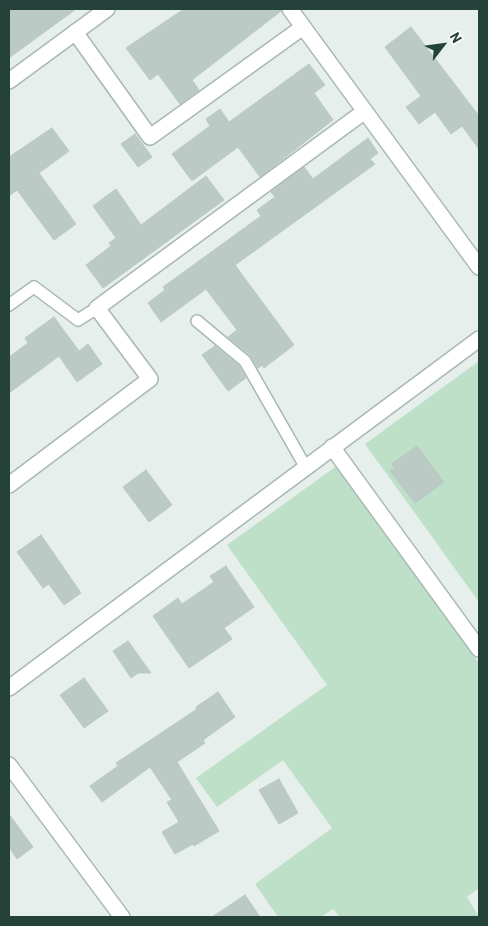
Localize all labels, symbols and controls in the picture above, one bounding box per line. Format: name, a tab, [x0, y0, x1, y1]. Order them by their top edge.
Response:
north arrow	[418, 20, 468, 70]
text: N	[447, 29, 466, 46]

